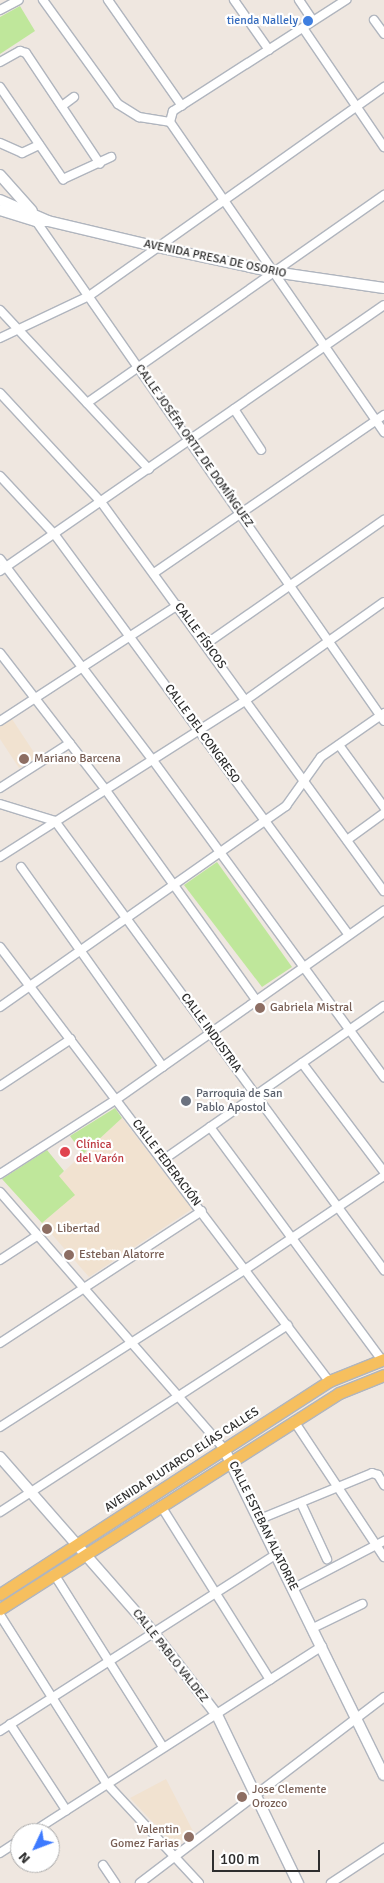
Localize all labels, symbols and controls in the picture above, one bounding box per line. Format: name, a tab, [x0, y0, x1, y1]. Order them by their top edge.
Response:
place label: tienda Nallely	[227, 14, 298, 28]
marker: tienda Nallely	[302, 15, 314, 27]
street label: AVENIDA PRESA DE OSORIO	[142, 237, 288, 281]
street label: CALLE JOSÉFA ORTIZ DE DOMÍNGUEZ	[132, 362, 256, 530]
street label: CALLE FÍSICOS	[171, 600, 229, 672]
street label: CALLE DEL CONGRESO	[161, 682, 243, 786]
place label: Mariano Barcena	[34, 752, 121, 766]
marker: Mariano Barcena	[18, 753, 30, 765]
street label: CALLE INDUSTRIA	[178, 991, 244, 1075]
place label: Gabriela Mistral	[270, 1001, 353, 1015]
marker: Gabriela Mistral	[254, 1002, 266, 1014]
place label: Parroquia de San Pablo Apostol	[196, 1087, 283, 1115]
marker: Parroquia de San Pablo Apostol	[180, 1095, 192, 1107]
street label: CALLE FEDERACIÓN	[129, 1117, 203, 1209]
place label: Clínica del Varón	[76, 1138, 124, 1166]
marker: Clínica del Varón	[58, 1145, 72, 1159]
place label: Libertad	[57, 1222, 100, 1236]
marker: Libertad	[41, 1223, 53, 1235]
place label: Esteban Alatorre	[79, 1248, 164, 1262]
marker: Esteban Alatorre	[63, 1249, 75, 1261]
street label: AVENIDA PLUTARCO ELÍAS CALLES	[102, 1405, 262, 1515]
street label: CALLE ESTEBAN ALATORRE	[225, 1459, 301, 1593]
street label: CALLE PABLO VALDEZ	[129, 1606, 211, 1706]
place label: Jose Clemente Orozco	[252, 1783, 326, 1811]
marker: Jose Clemente Orozco	[236, 1791, 248, 1803]
north arrow	[10, 1823, 60, 1873]
place label: Valentin Gomez Farias	[110, 1823, 179, 1851]
marker: Valentin Gomez Farias	[183, 1831, 195, 1843]
scale bar	[214, 1840, 322, 1872]
text: N	[15, 1849, 34, 1867]
text: 100 m	[220, 1850, 260, 1868]

